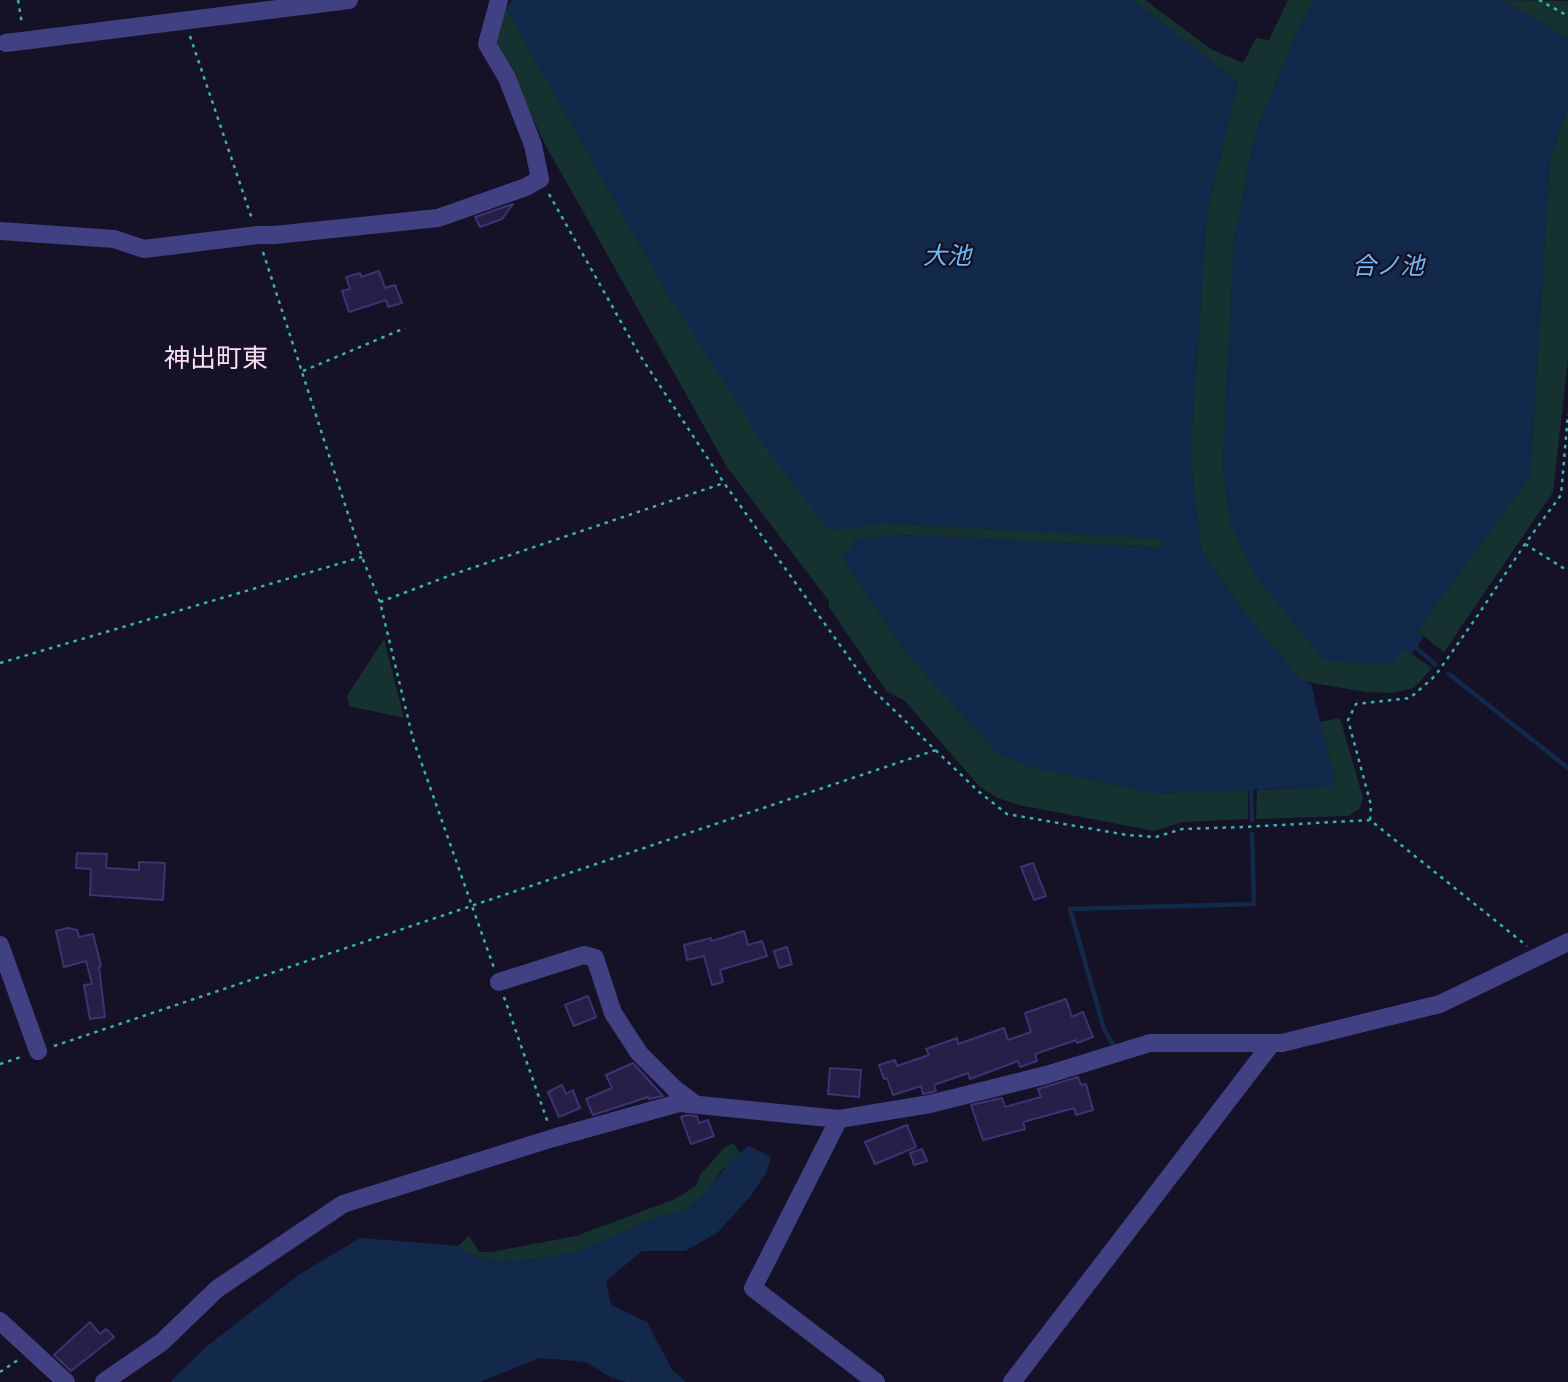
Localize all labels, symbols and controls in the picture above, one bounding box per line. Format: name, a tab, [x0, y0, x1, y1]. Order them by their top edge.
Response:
water label: 大池	[923, 243, 971, 271]
water label: 合ノ池	[1352, 253, 1424, 281]
district label: 神出町東	[164, 344, 268, 376]

